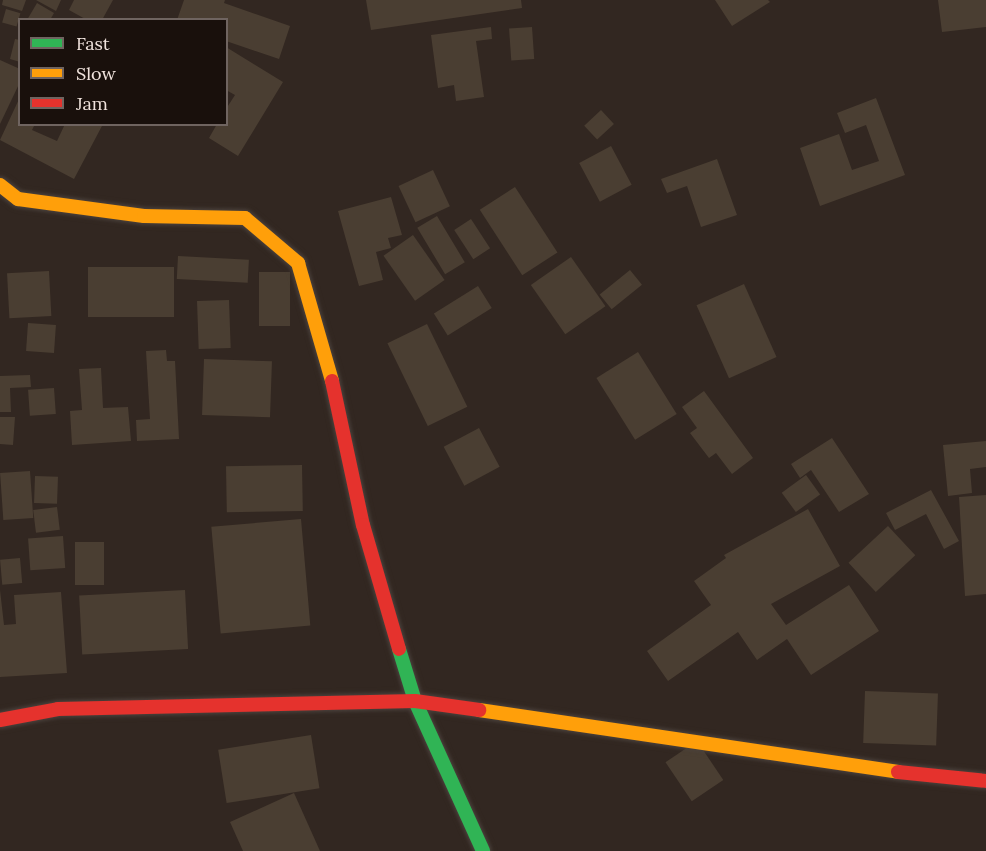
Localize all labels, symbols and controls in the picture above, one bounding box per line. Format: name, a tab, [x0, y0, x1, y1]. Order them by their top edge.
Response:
legend	[18, 18, 228, 126]
text: Fast	[76, 32, 110, 55]
text: Slow	[76, 62, 116, 85]
text: Jam	[76, 92, 108, 115]

